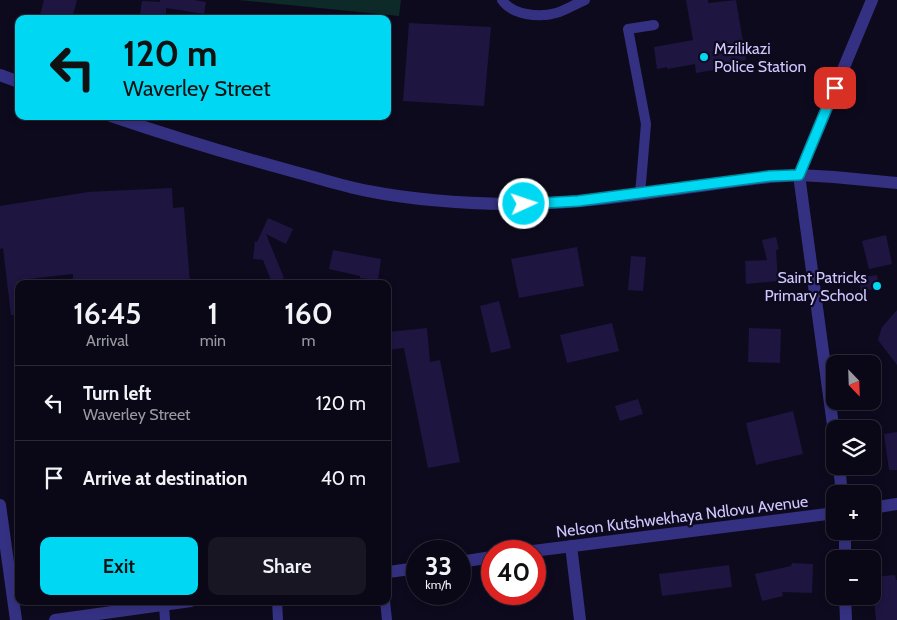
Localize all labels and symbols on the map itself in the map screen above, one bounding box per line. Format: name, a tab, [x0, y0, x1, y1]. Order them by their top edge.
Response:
place label: Mzilikazi Police Station	[714, 39, 806, 76]
marker: Mzilikazi Police Station	[698, 51, 710, 63]
pin	[814, 67, 856, 109]
position arrow	[497, 177, 549, 229]
place label: Saint Patricks Primary School	[764, 268, 867, 305]
marker: Saint Patricks Primary School	[871, 280, 883, 292]
north arrow	[826, 355, 881, 410]
street label: Nelson Kutshwekhaya Ndlovu Avenue	[555, 492, 809, 541]
speed limit sign: 40	[481, 540, 546, 605]

